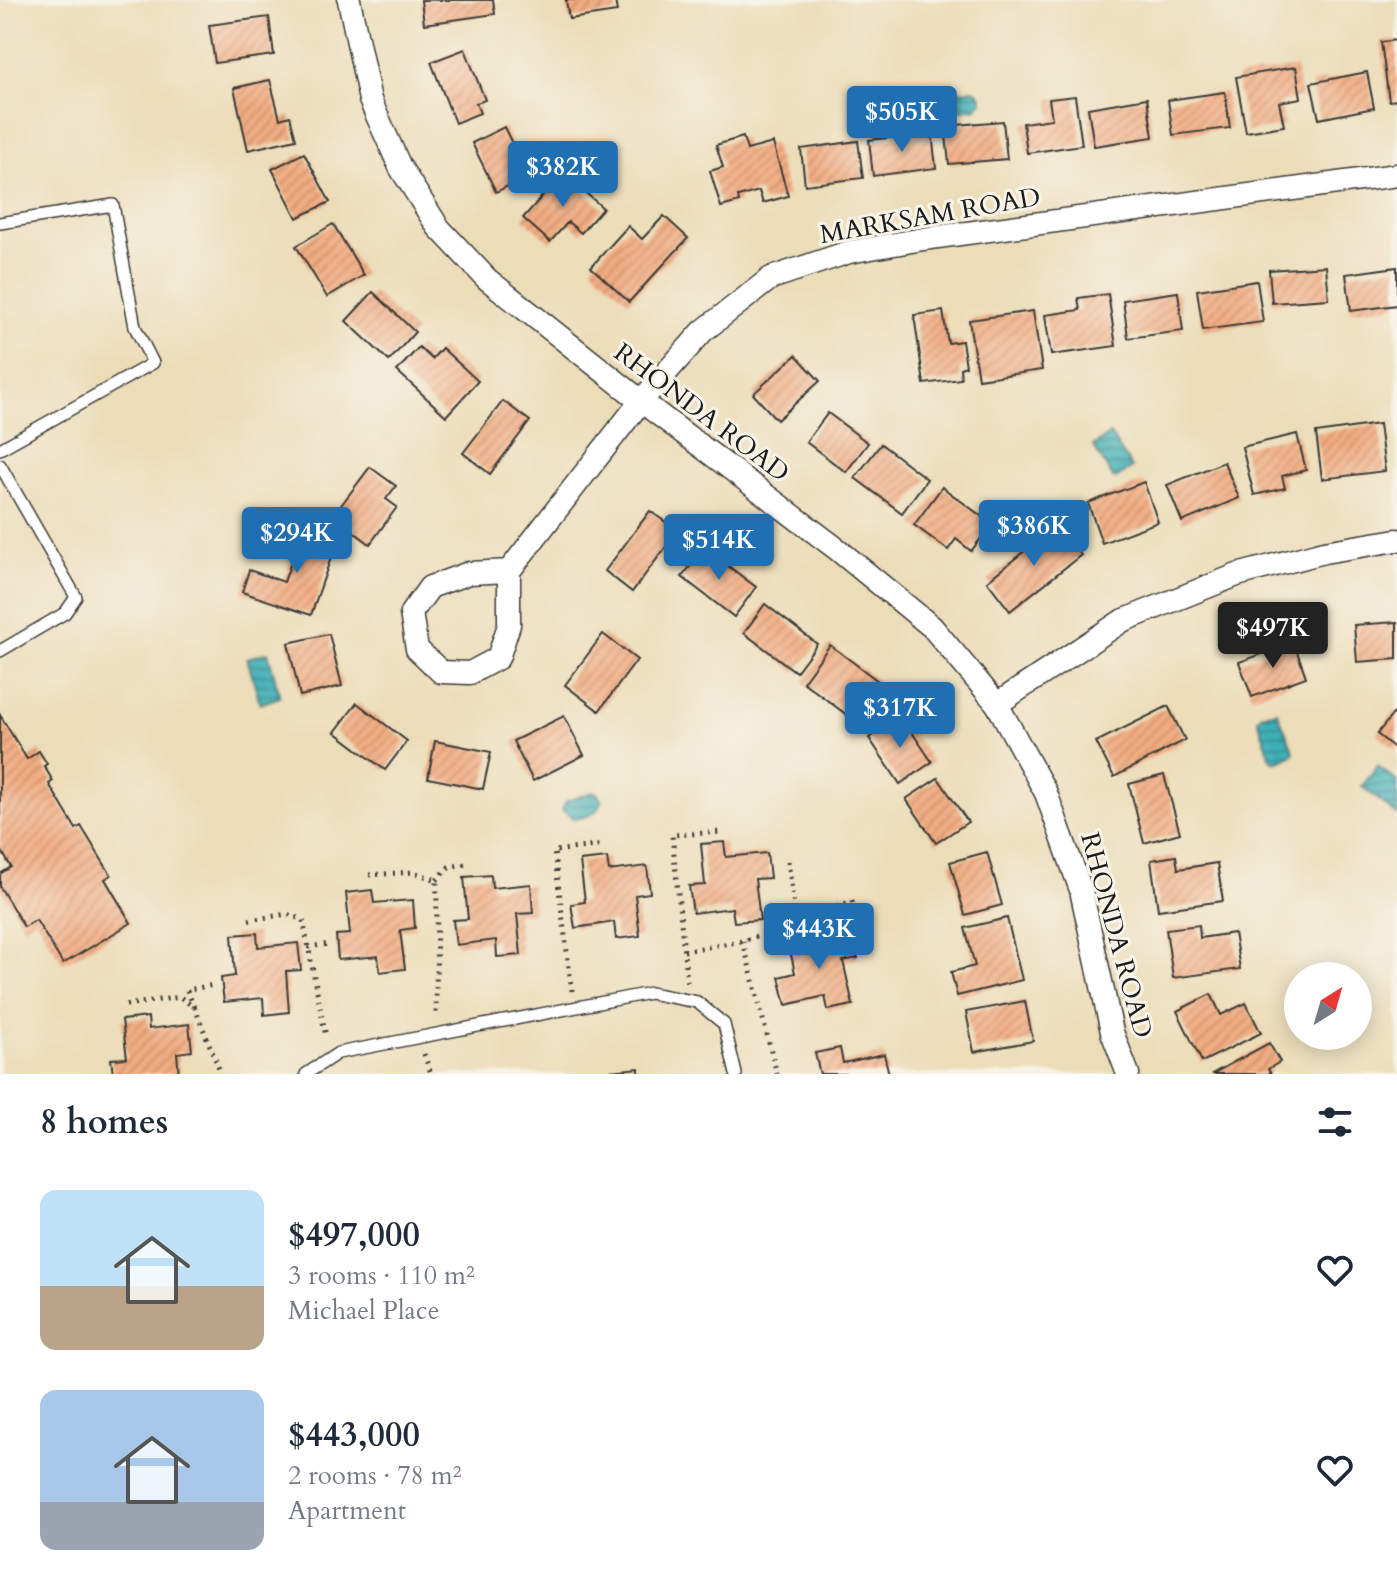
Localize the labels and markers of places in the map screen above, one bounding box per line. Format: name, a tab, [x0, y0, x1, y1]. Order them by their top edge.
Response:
pin: $505K	[846, 86, 958, 154]
pin: $382K	[507, 141, 619, 209]
pin: $386K	[978, 500, 1090, 568]
pin: $294K	[241, 507, 353, 575]
pin: $514K	[663, 514, 775, 582]
pin: $497K	[1217, 602, 1329, 670]
pin: $317K	[844, 682, 956, 750]
pin: $443K	[763, 903, 875, 971]

